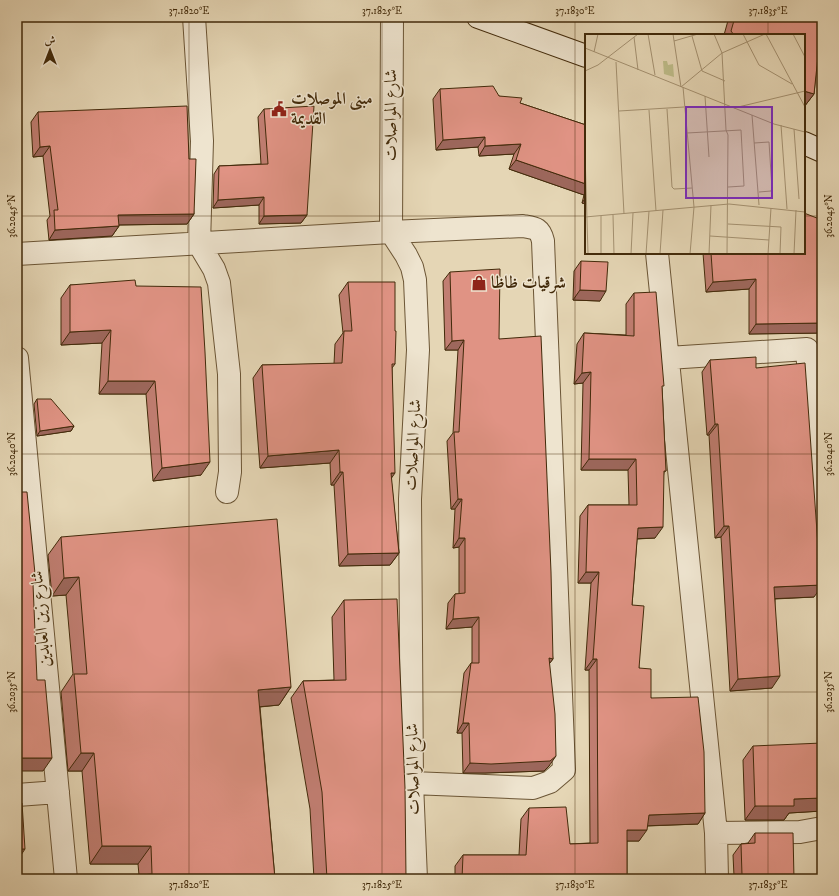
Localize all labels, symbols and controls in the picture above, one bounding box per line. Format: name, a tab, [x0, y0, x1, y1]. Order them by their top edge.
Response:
text: 37.1820°E	[169, 5, 209, 17]
text: 37.1825°E	[362, 5, 402, 17]
text: 37.1830°E	[555, 5, 595, 17]
text: 37.1835°E	[749, 5, 787, 17]
north arrow	[30, 30, 70, 70]
text: ش	[45, 34, 56, 48]
inset map	[585, 34, 805, 254]
street label: شارع المواصلات	[380, 69, 404, 161]
place label: مبنى الموصلات القديمة	[291, 88, 373, 130]
public building icon: مبنى الموصلات القديمة	[270, 100, 288, 118]
text: 36.2045°N	[6, 194, 18, 238]
text: 36.2045°N	[823, 194, 835, 238]
place label: شرقيات ظاظا	[491, 272, 566, 294]
shop icon: شرقيات ظاظا	[470, 274, 488, 292]
street label: شارع المواصلات	[400, 399, 428, 492]
text: 36.2040°N	[6, 432, 18, 476]
text: 36.2040°N	[823, 432, 835, 476]
street label: شارع زين العابدين	[26, 570, 58, 668]
text: 36.2035°N	[6, 671, 18, 713]
text: 36.2035°N	[823, 671, 835, 713]
street label: شارع المواصلات	[401, 723, 427, 815]
text: 37.1820°E	[169, 879, 209, 891]
text: 37.1825°E	[362, 879, 402, 891]
text: 37.1830°E	[555, 879, 595, 891]
text: 37.1835°E	[749, 879, 787, 891]

